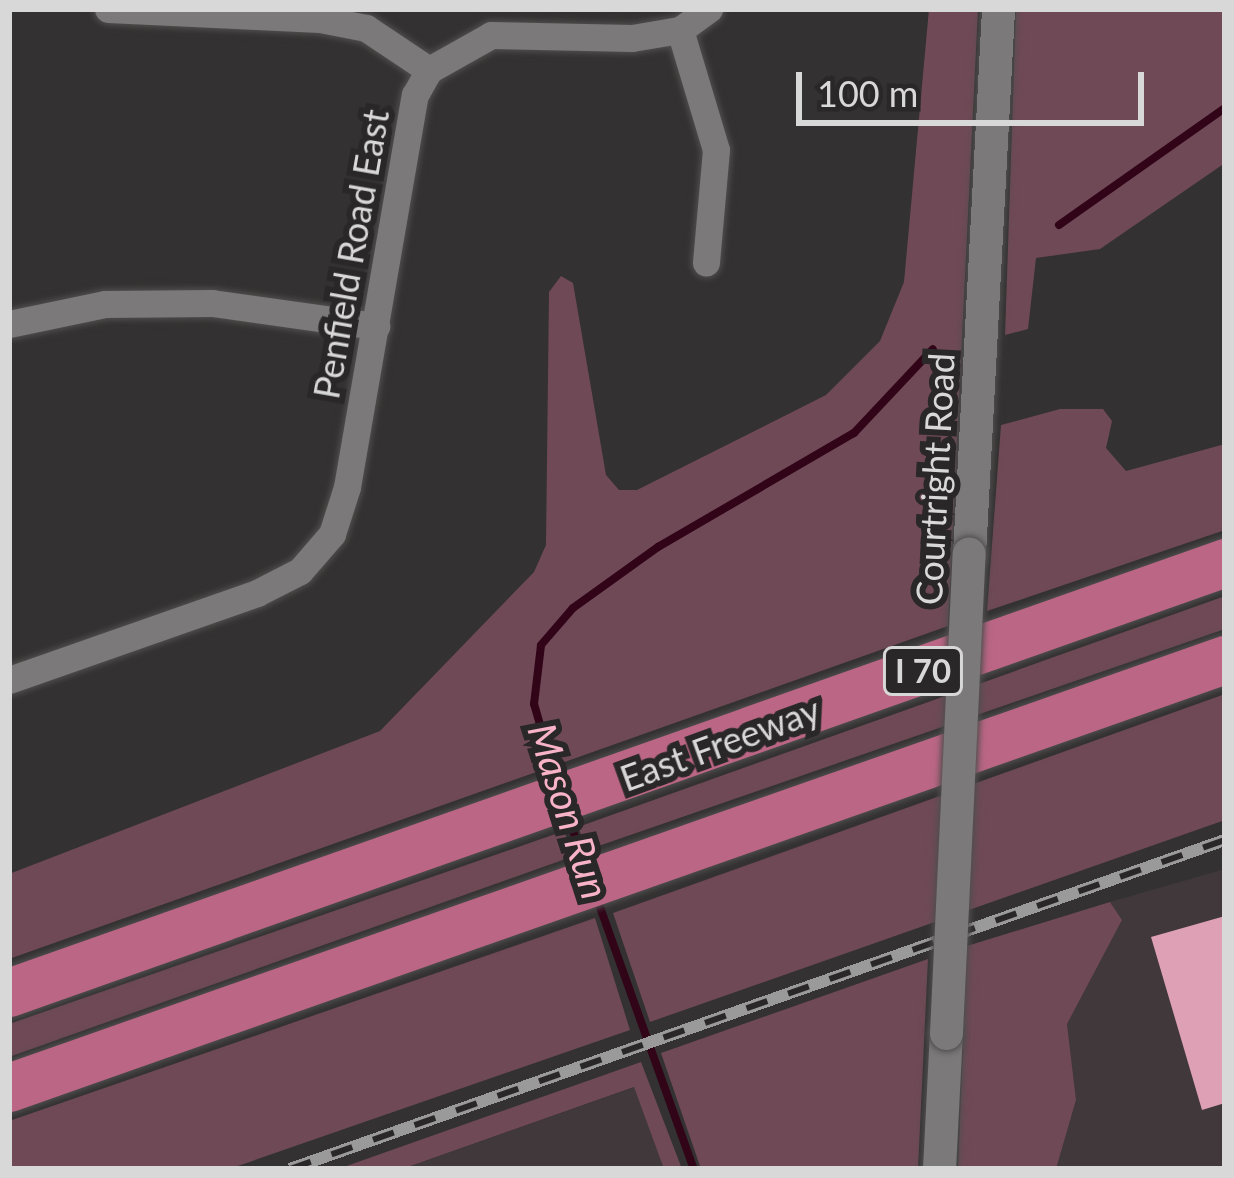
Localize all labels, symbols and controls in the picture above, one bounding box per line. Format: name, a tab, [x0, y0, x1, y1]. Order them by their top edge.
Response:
scale bar	[802, 48, 1150, 122]
text: 100 m	[817, 71, 918, 115]
street label: Penfield Road East	[304, 106, 398, 402]
street label: Courtright Road	[907, 352, 963, 606]
road number: I 70	[881, 644, 965, 698]
street label: East Freeway	[614, 688, 826, 800]
water label: Mason Run	[519, 717, 619, 905]

